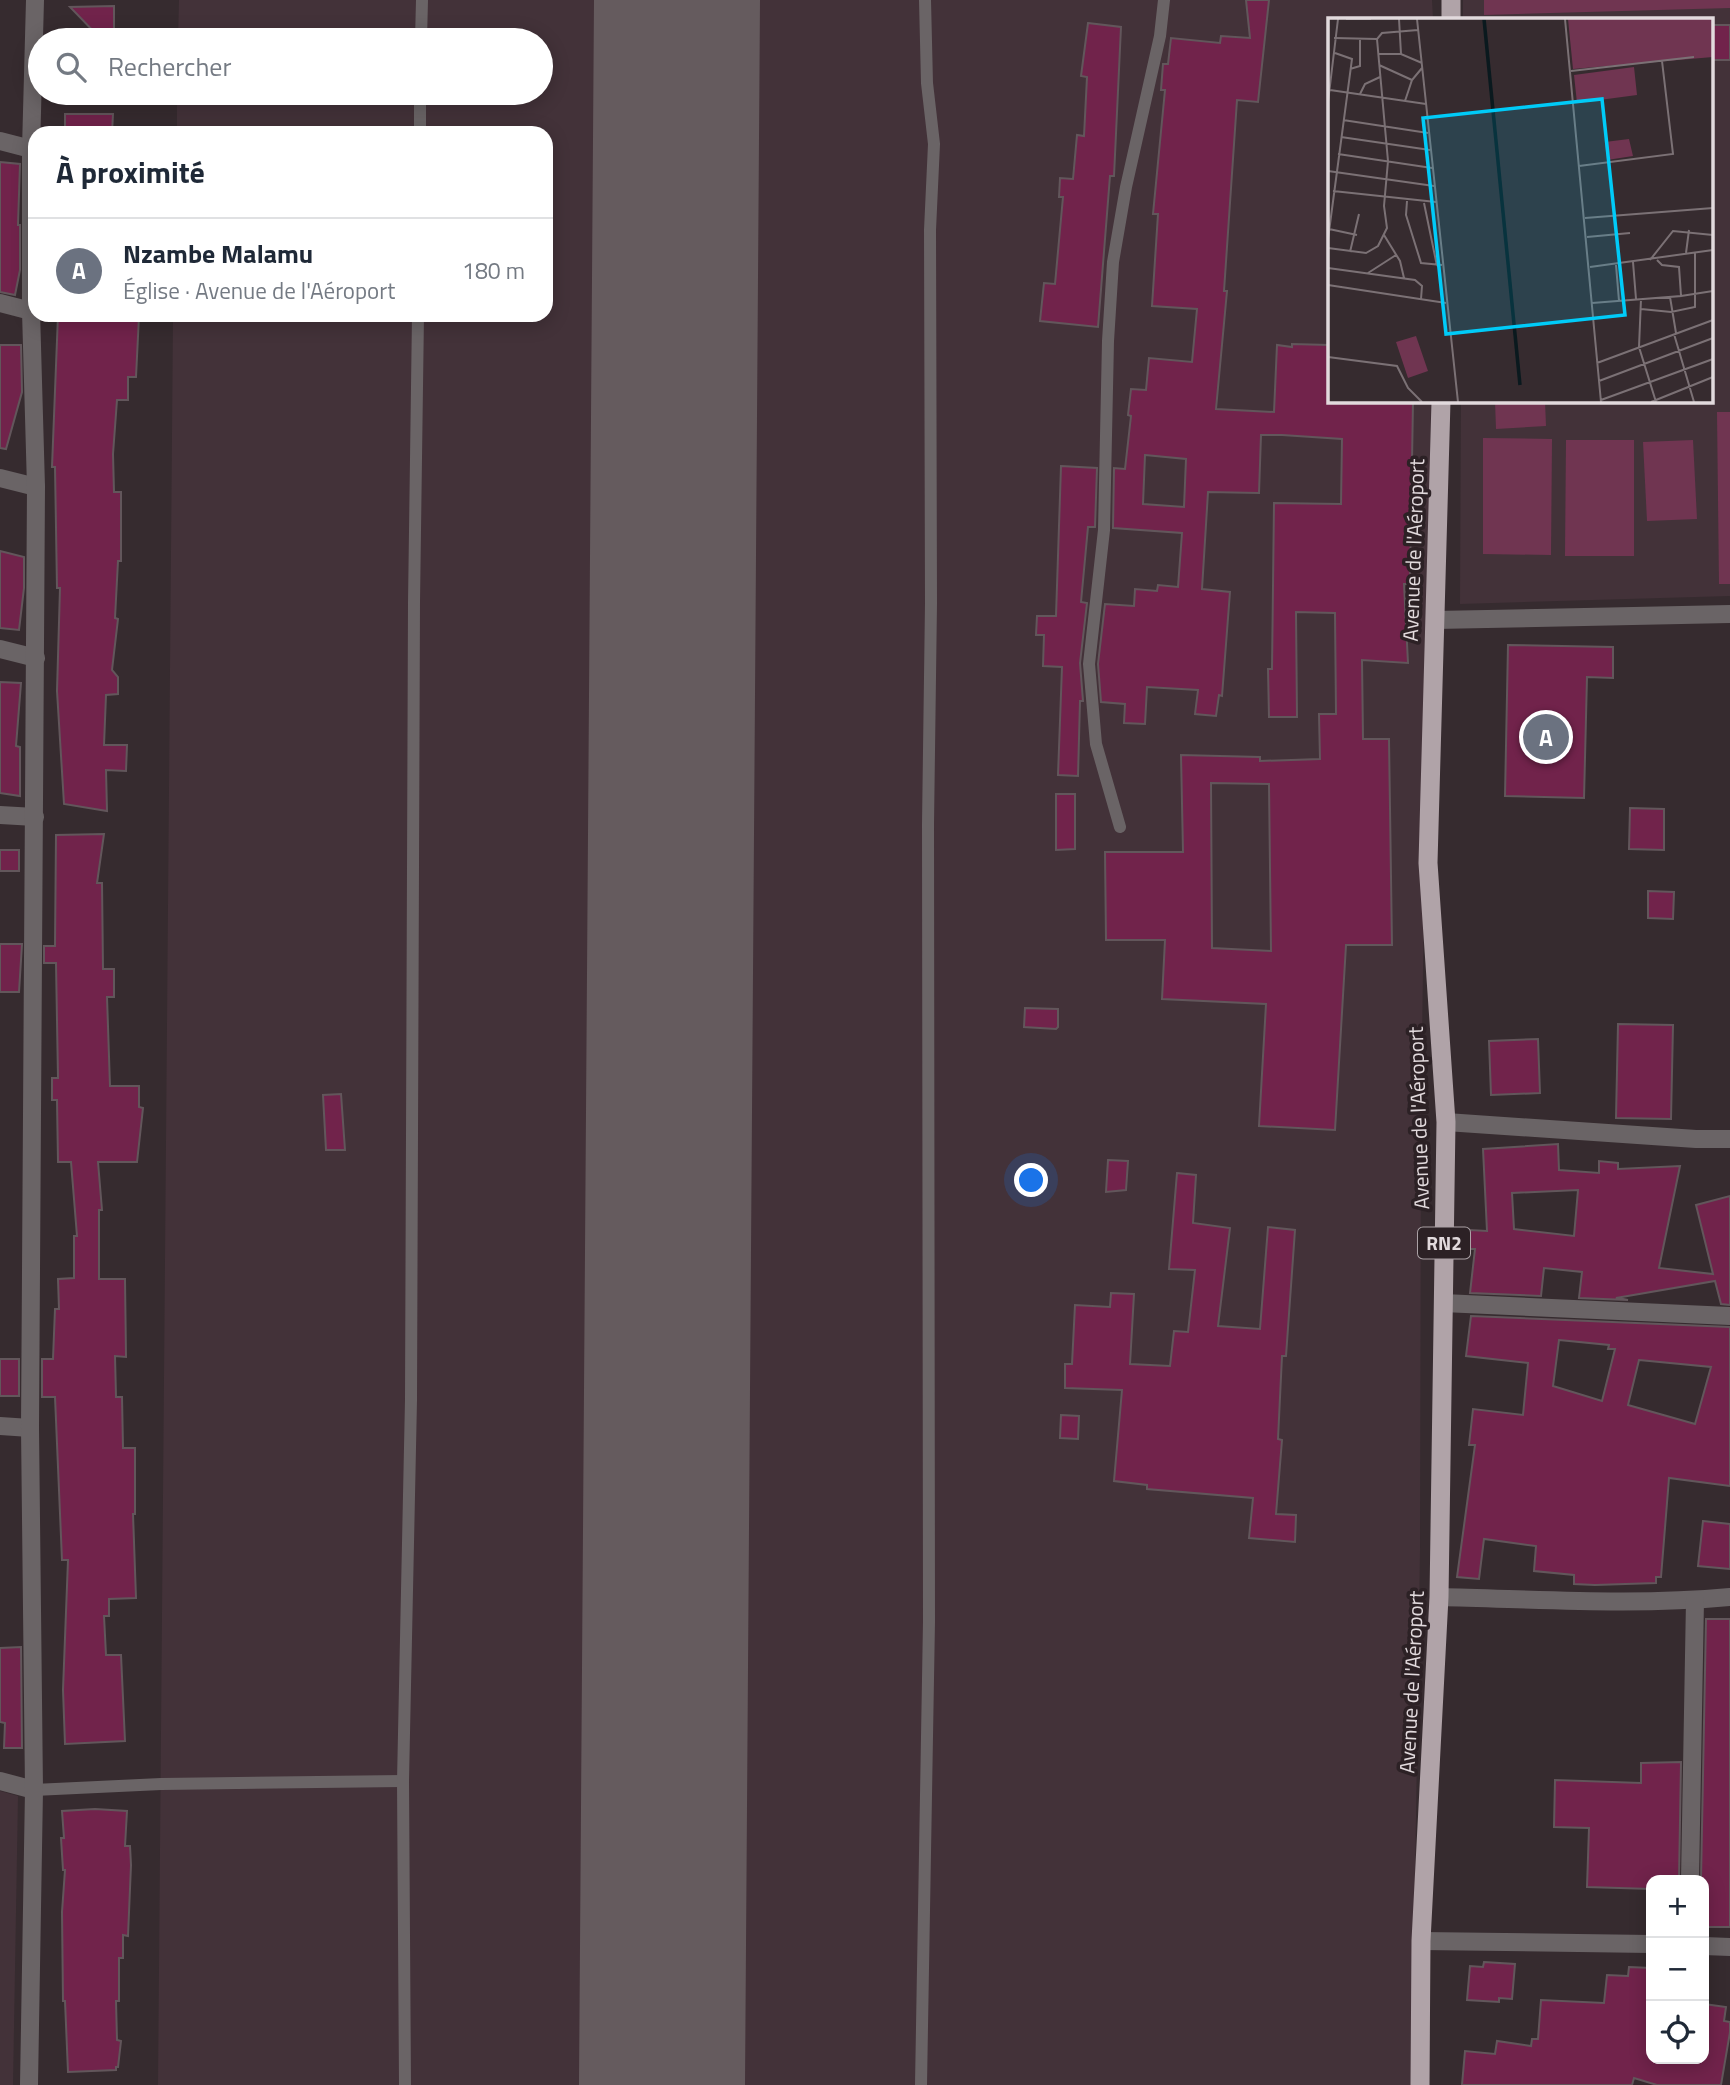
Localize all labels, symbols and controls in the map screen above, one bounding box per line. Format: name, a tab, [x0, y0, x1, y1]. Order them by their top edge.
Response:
inset map	[1328, 18, 1712, 402]
search box	[28, 28, 553, 105]
text: Rechercher	[108, 47, 232, 86]
icon: search	[52, 48, 90, 86]
text: À proximité	[56, 149, 205, 195]
text: Nzambe Malamu	[123, 234, 313, 273]
text: A	[72, 253, 86, 288]
text: 180 m	[462, 253, 525, 288]
text: Église · Avenue de l'Aéroport	[123, 273, 395, 308]
street label: Avenue de l'Aéroport	[1394, 457, 1432, 642]
pin: A	[1523, 711, 1569, 763]
street label: Avenue de l'Aéroport	[1399, 1025, 1437, 1210]
your location	[1014, 1163, 1048, 1197]
road number: RN2	[1418, 1228, 1470, 1259]
street label: Avenue de l'Aéroport	[1390, 1589, 1432, 1774]
map controls	[1646, 1875, 1709, 2064]
button: +	[1646, 1875, 1709, 1938]
button: −	[1646, 1938, 1709, 2001]
button: locate	[1646, 2001, 1709, 2064]

